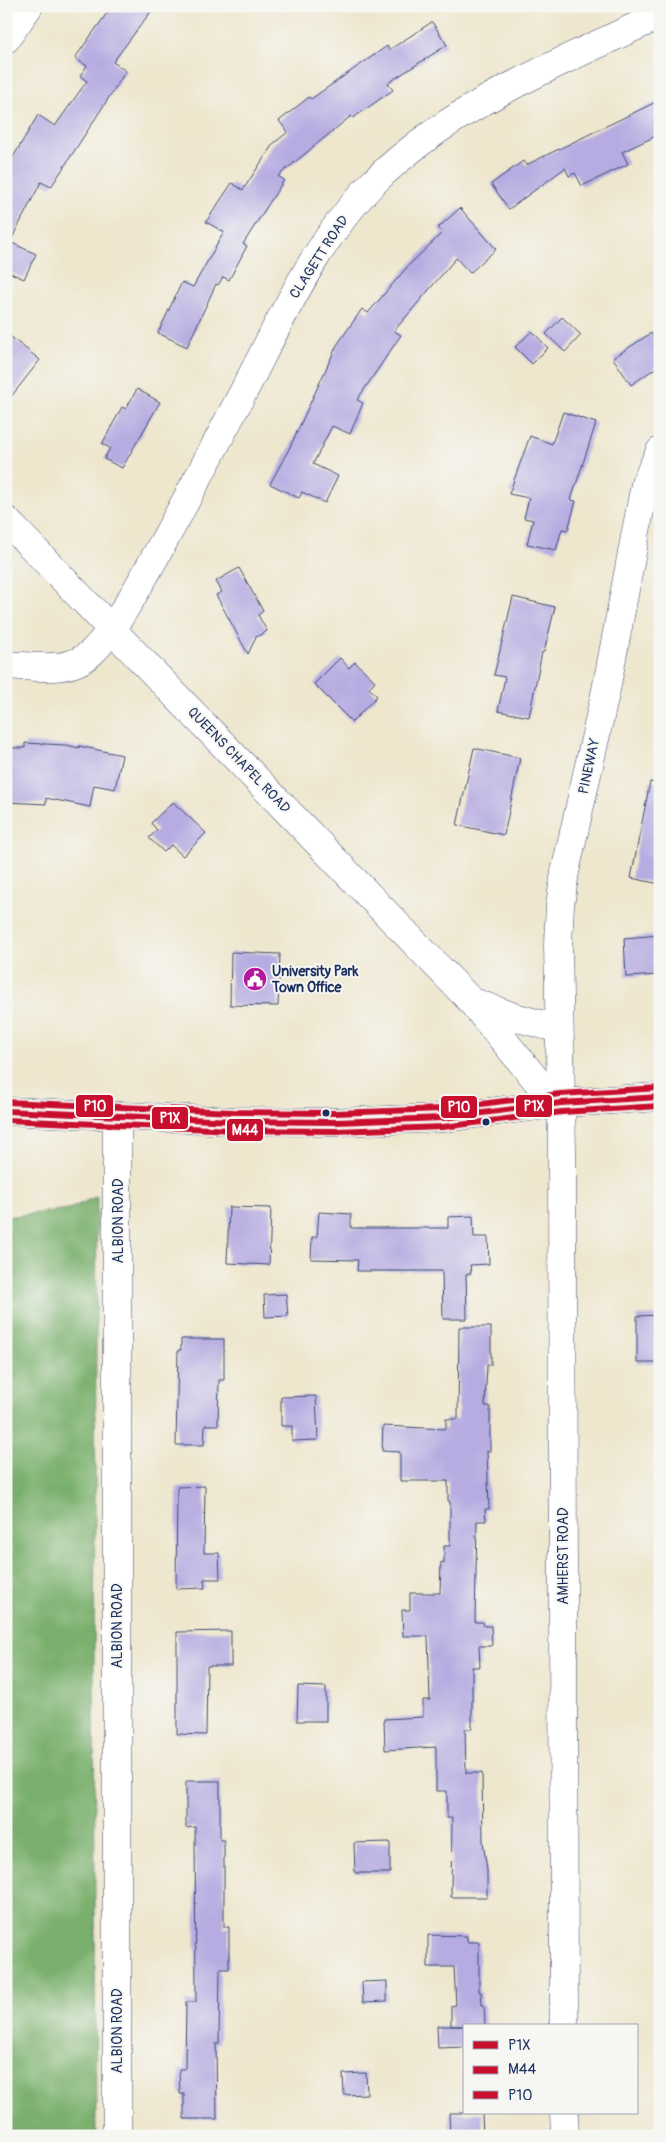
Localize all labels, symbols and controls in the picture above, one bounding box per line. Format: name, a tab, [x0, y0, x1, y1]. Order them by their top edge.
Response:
street label: CLAGETT ROAD	[286, 212, 352, 302]
street label: QUEENS CHAPEL ROAD	[184, 703, 294, 817]
street label: PINEWAY	[575, 736, 603, 796]
place label: University Park Town Office	[271, 963, 358, 996]
public building icon: University Park Town Office	[242, 966, 268, 992]
line badge: P10	[75, 1094, 114, 1118]
line badge: P1X	[515, 1094, 553, 1118]
line badge: P10	[440, 1095, 478, 1119]
text: P10	[84, 1098, 107, 1115]
text: P1X	[523, 1098, 545, 1115]
text: P10	[448, 1099, 471, 1116]
line badge: P1X	[151, 1106, 189, 1130]
unlabelled marker	[321, 1108, 331, 1118]
text: P1X	[159, 1110, 181, 1127]
unlabelled marker	[481, 1117, 491, 1127]
line badge: M44	[226, 1118, 264, 1142]
text: M44	[232, 1122, 259, 1139]
street label: ALBION ROAD	[110, 1178, 127, 1264]
street label: AMHERST ROAD	[555, 1507, 572, 1605]
street label: ALBION ROAD	[109, 1583, 126, 1669]
street label: ALBION ROAD	[109, 1988, 126, 2074]
legend	[463, 2024, 638, 2114]
text: P1X	[508, 2036, 531, 2055]
text: M44	[508, 2060, 537, 2079]
text: P10	[508, 2086, 532, 2105]

